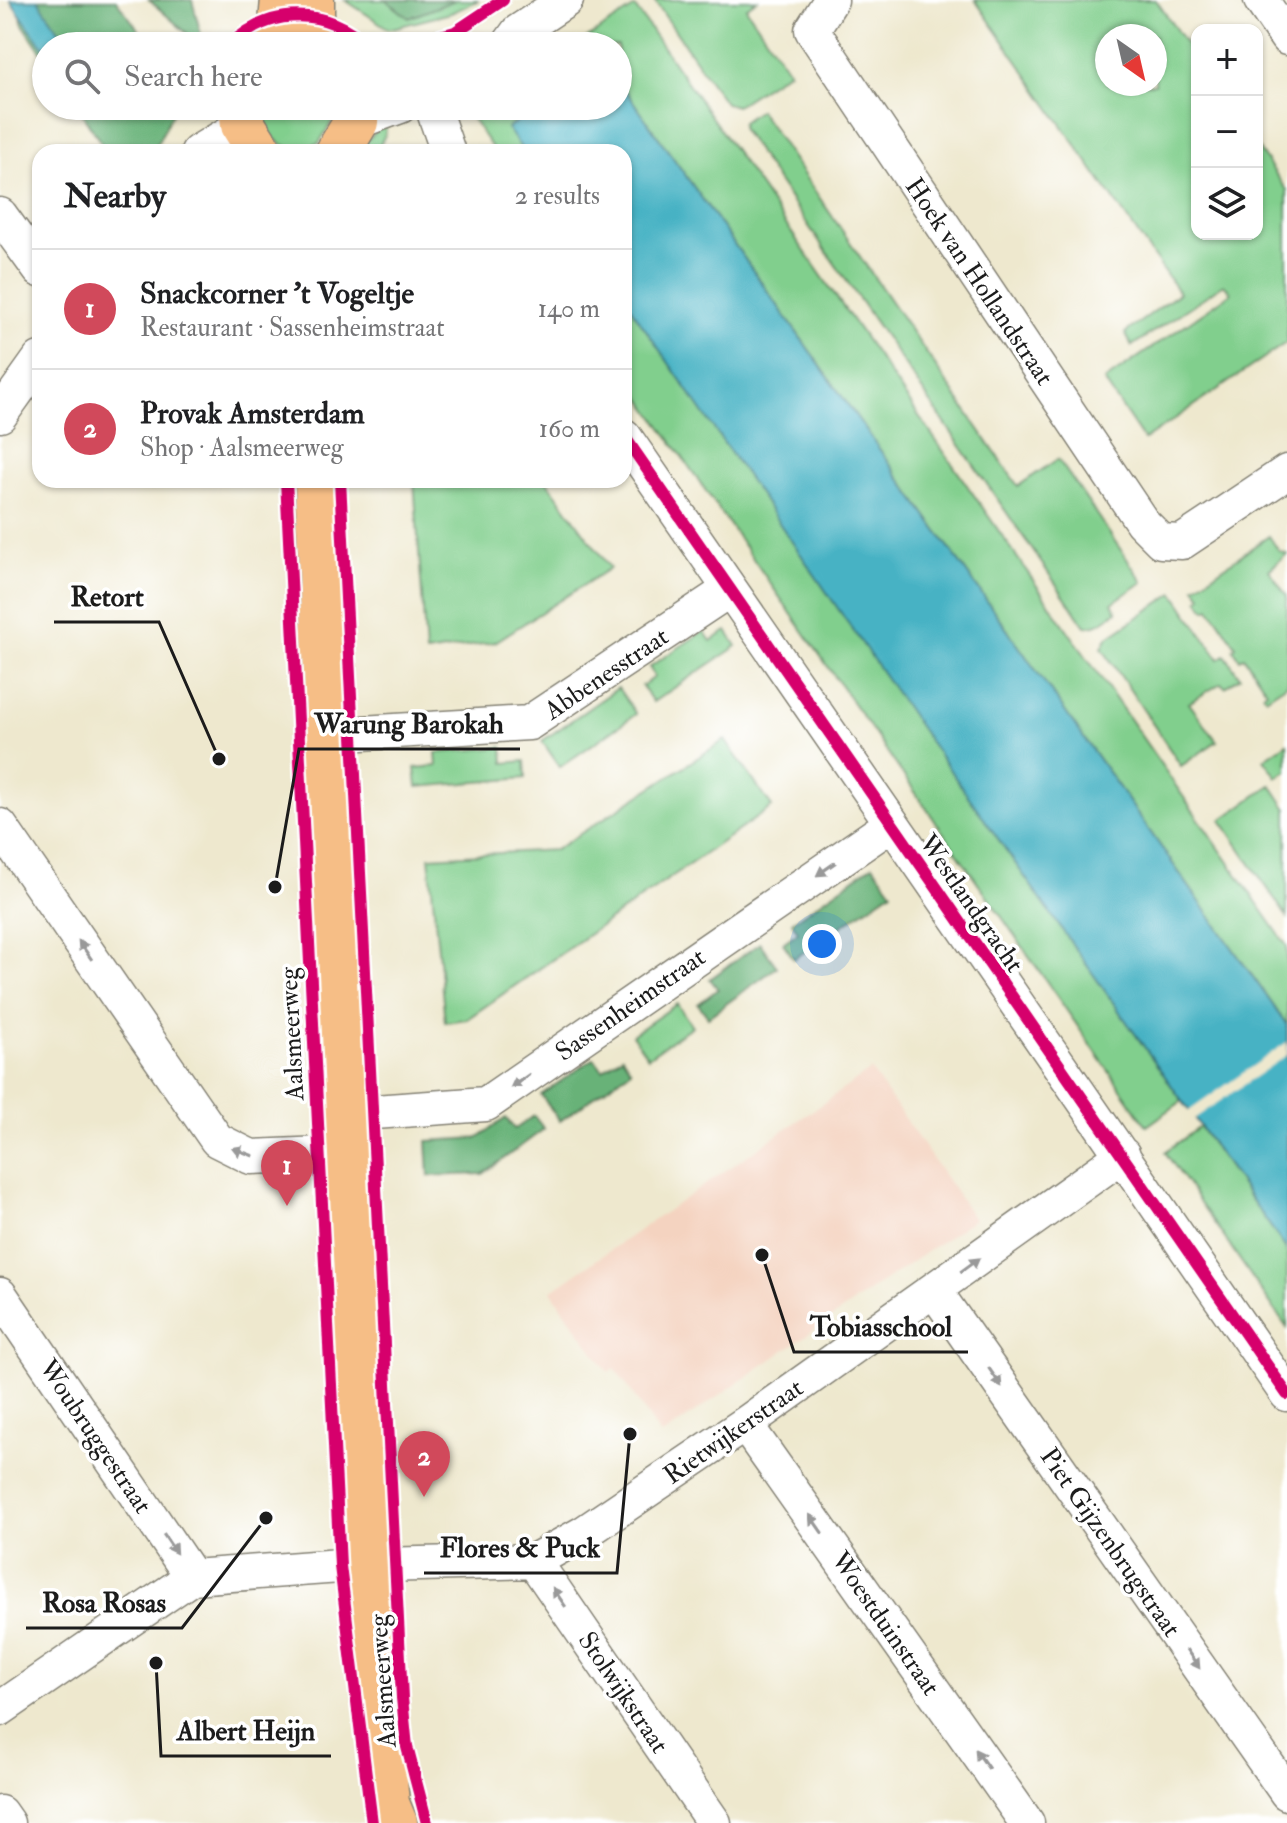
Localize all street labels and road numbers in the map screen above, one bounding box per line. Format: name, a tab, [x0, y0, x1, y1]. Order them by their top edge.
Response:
street label: Hoek van Hollandstraat	[898, 172, 1060, 391]
street label: Abbenesstraat	[538, 621, 675, 728]
street label: Westlandgracht	[911, 827, 1031, 979]
street label: Sassenheimstraat	[549, 941, 712, 1068]
street label: Aalsmeerweg	[272, 965, 312, 1103]
street label: Woubruggestraat	[31, 1353, 159, 1520]
street label: Rietwijkerstraat	[658, 1372, 809, 1492]
street label: Piet Gijzenbrugstraat	[1033, 1442, 1187, 1643]
street label: Woestduinstraat	[823, 1545, 947, 1702]
street label: Aalsmeerweg	[362, 1612, 404, 1750]
street label: Stolwijkstraat	[571, 1626, 675, 1759]

